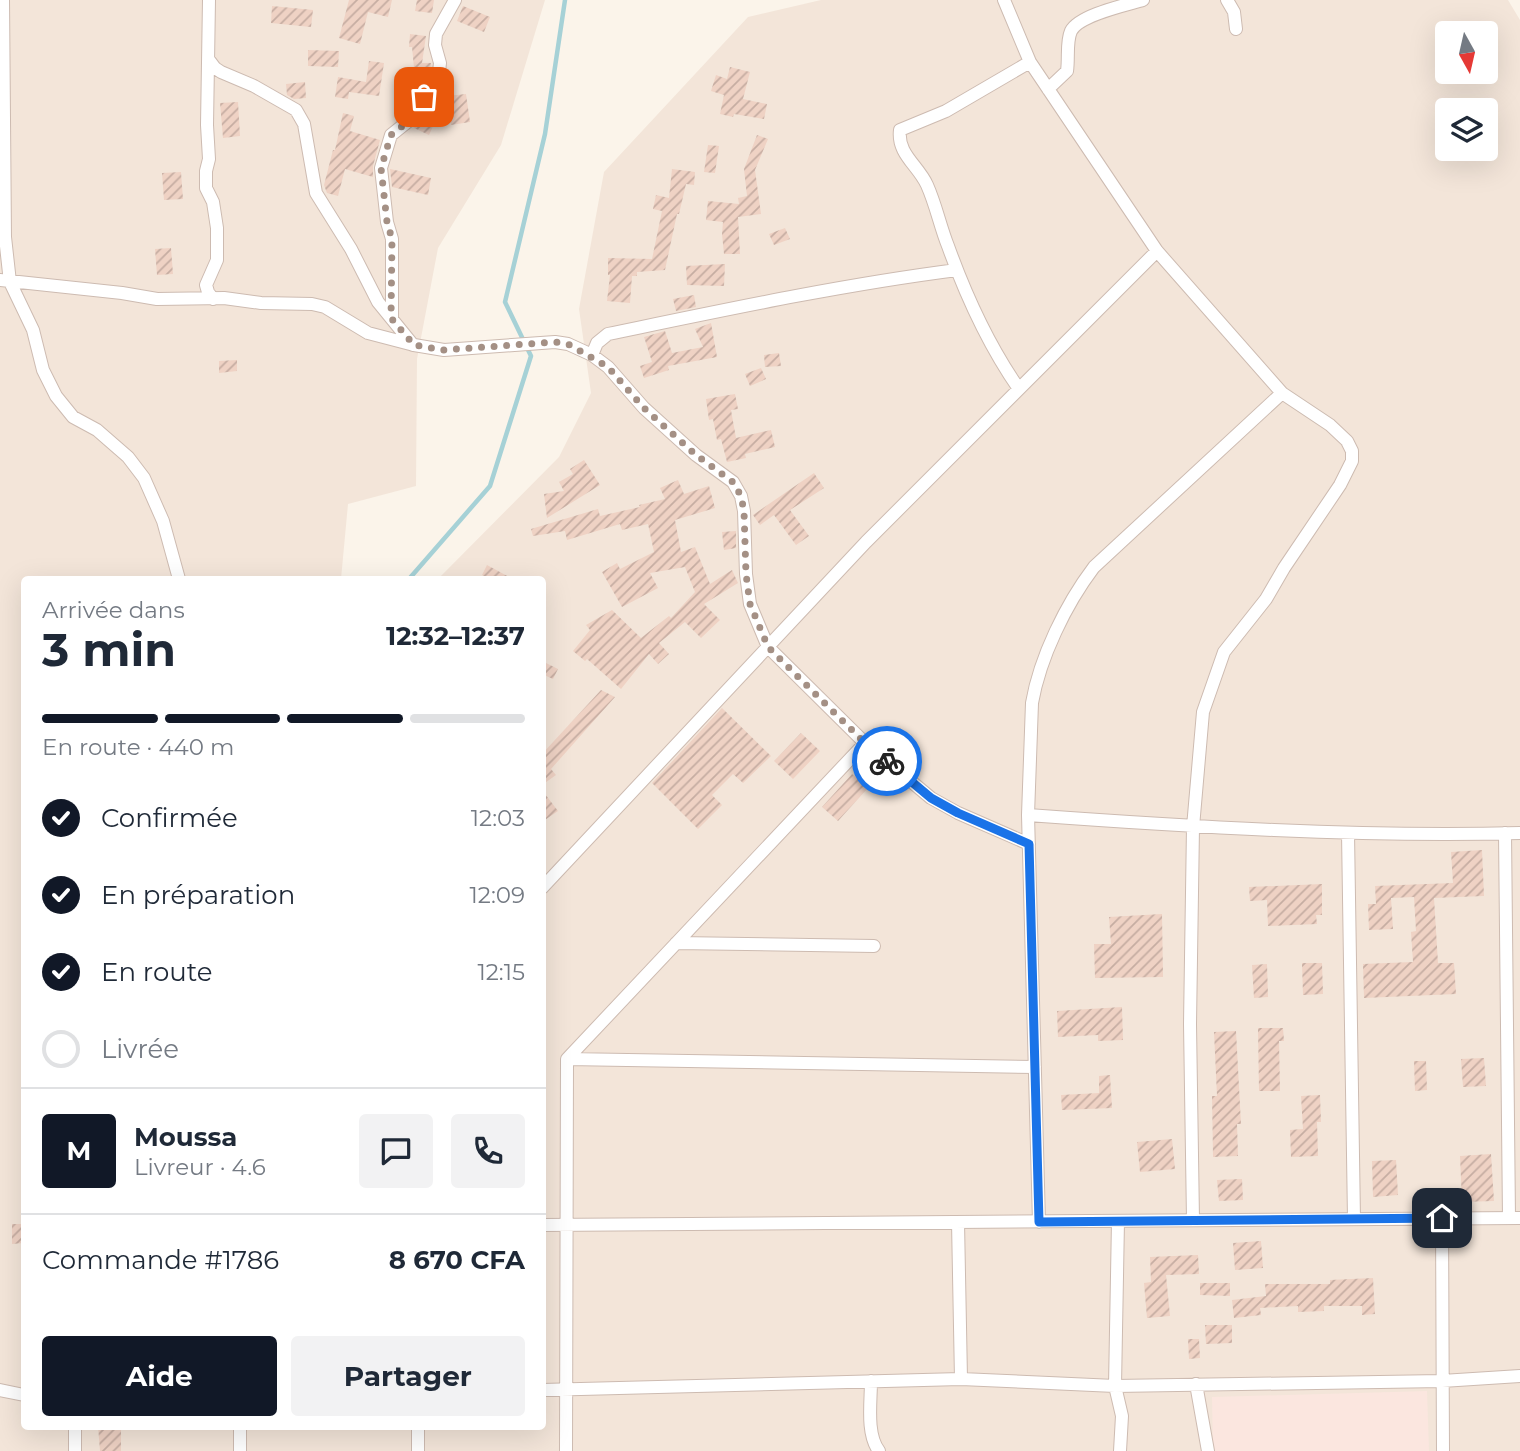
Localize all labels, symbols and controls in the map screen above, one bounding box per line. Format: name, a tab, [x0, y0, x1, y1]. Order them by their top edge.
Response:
north arrow	[1435, 21, 1498, 84]
map controls	[1435, 21, 1498, 161]
pin	[394, 67, 454, 127]
icon: bag	[405, 78, 443, 116]
button: layers	[1435, 98, 1498, 161]
text: Arrivée dans	[42, 596, 185, 624]
text: 12:32–12:37	[386, 620, 525, 652]
text: 3 min	[42, 621, 176, 678]
courier	[852, 726, 922, 796]
text: En route · 440 m	[42, 733, 234, 761]
icon: bike	[868, 742, 906, 780]
icon: check	[42, 799, 80, 837]
text: Confirmée	[101, 802, 238, 834]
text: 12:03	[471, 804, 525, 832]
icon: check	[42, 876, 80, 914]
text: En préparation	[101, 879, 295, 911]
text: 12:09	[470, 881, 525, 909]
icon: check	[42, 953, 80, 991]
text: En route	[101, 956, 212, 988]
text: 12:15	[477, 958, 525, 986]
text: Livrée	[101, 1033, 179, 1065]
button: chat	[359, 1114, 433, 1188]
button: phone	[451, 1114, 525, 1188]
text: Moussa	[134, 1121, 237, 1153]
text: M	[67, 1135, 91, 1167]
text: Livreur · 4.6	[134, 1153, 266, 1181]
pin	[1412, 1188, 1472, 1248]
icon: home	[1423, 1199, 1461, 1237]
text: Commande #1786	[42, 1244, 279, 1276]
text: 8 670 CFA	[389, 1244, 525, 1276]
button: Aide	[42, 1336, 277, 1416]
button: Partager	[291, 1336, 525, 1416]

